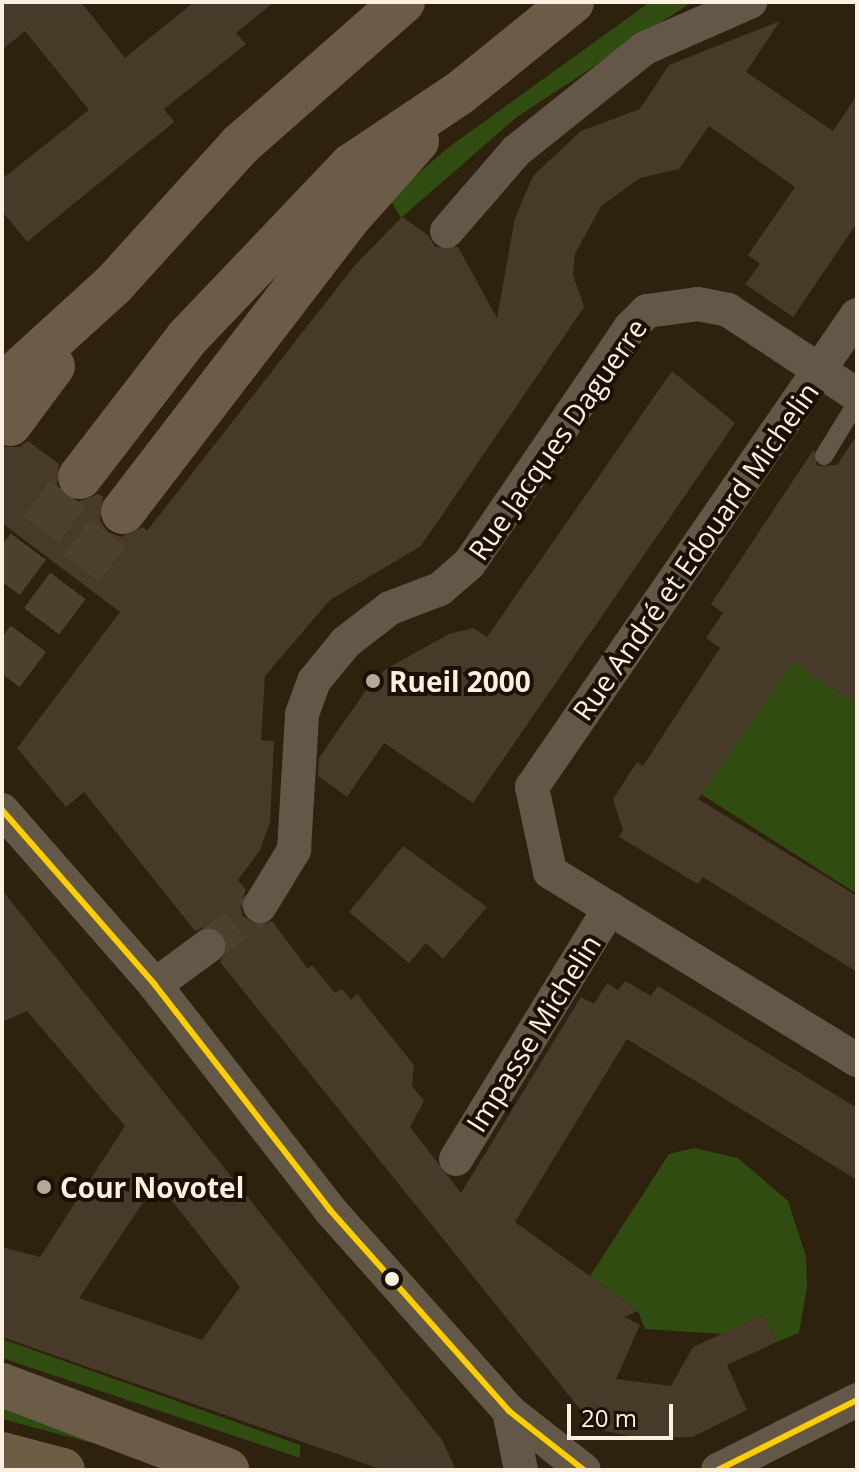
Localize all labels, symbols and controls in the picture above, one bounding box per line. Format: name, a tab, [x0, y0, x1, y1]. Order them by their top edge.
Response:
street label: Rue Jacques Daguerre	[461, 312, 653, 566]
street label: Rue André et Edouard Michelin	[565, 376, 825, 726]
place label: Rueil 2000	[389, 664, 531, 698]
marker: Rueil 2000	[364, 672, 382, 690]
street label: Impasse Michelin	[459, 928, 607, 1138]
place label: Cour Novotel	[60, 1170, 244, 1204]
marker: Cour Novotel	[35, 1178, 53, 1196]
unlabelled marker	[384, 1271, 400, 1287]
scale bar	[571, 1388, 677, 1438]
text: 20 m	[581, 1401, 637, 1434]

